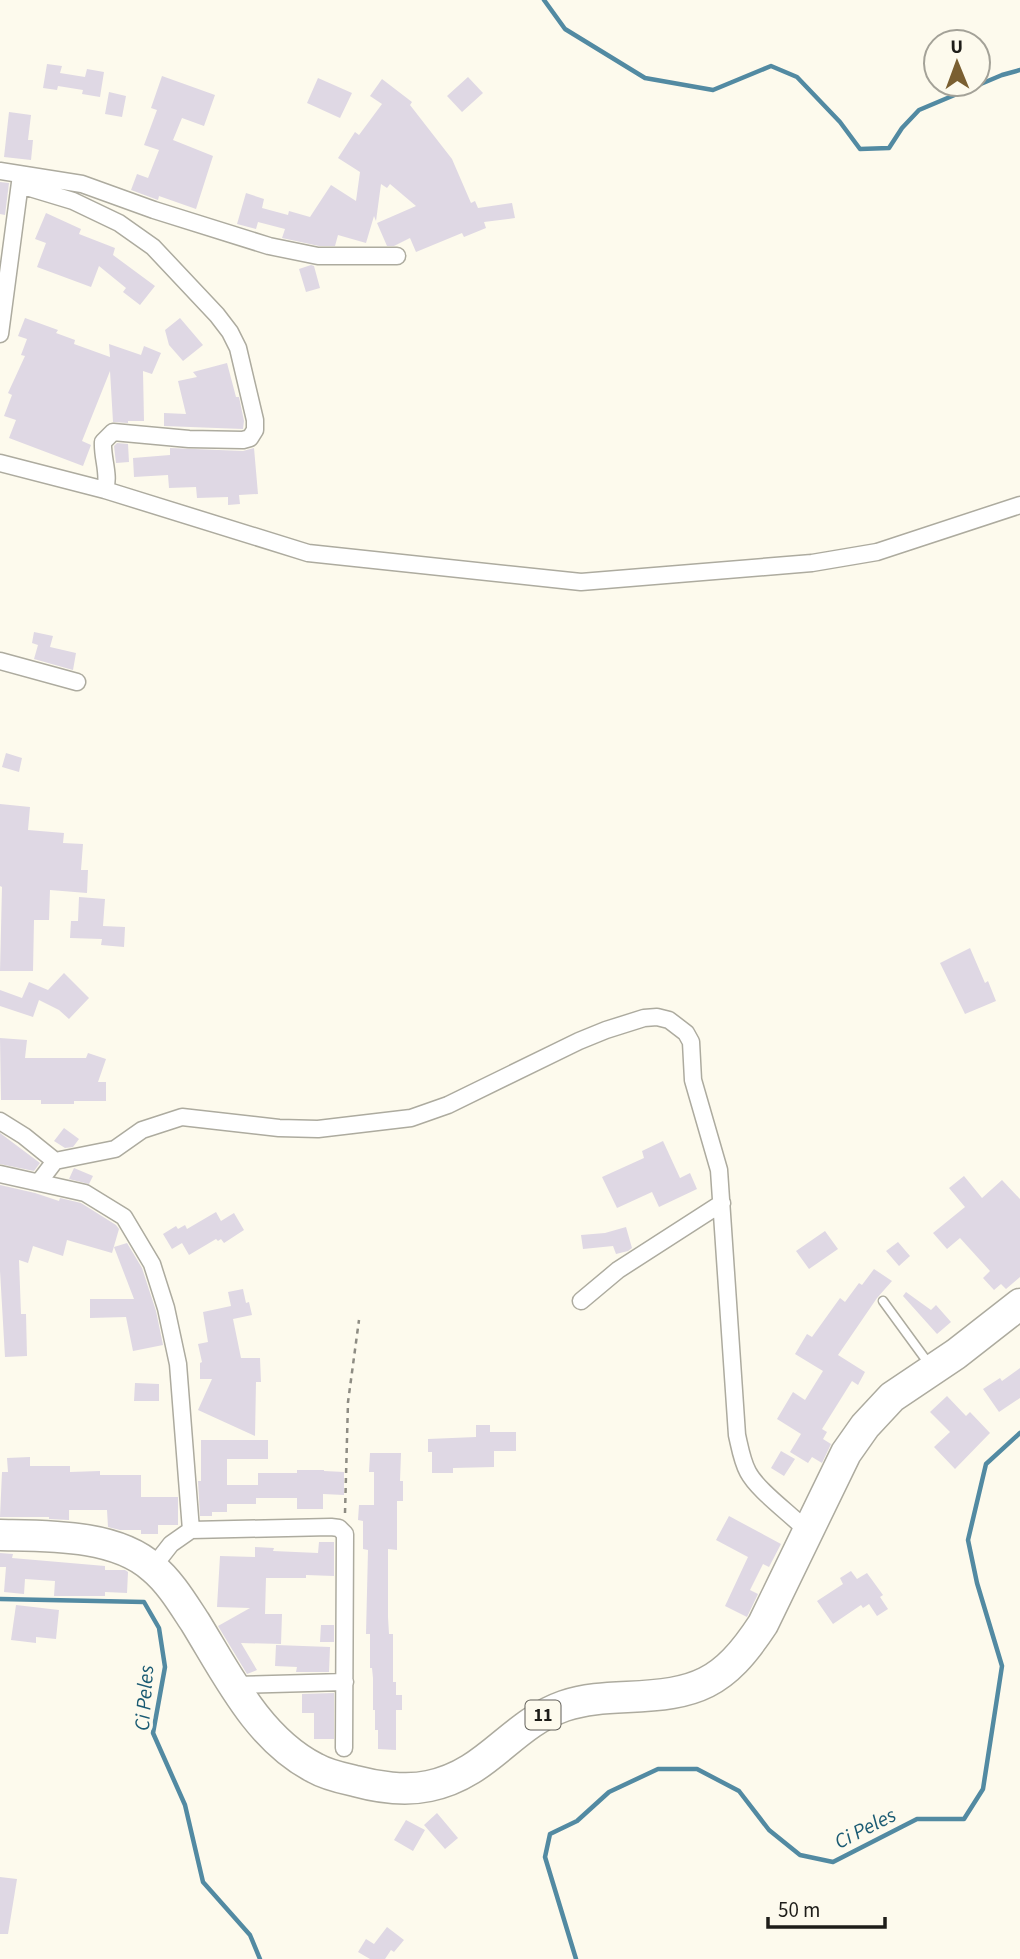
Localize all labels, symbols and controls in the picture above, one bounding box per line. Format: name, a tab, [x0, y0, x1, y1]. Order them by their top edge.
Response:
north arrow	[922, 28, 992, 98]
text: U	[950, 34, 963, 61]
water label: Ci Peles	[127, 1664, 161, 1732]
road number: 11	[526, 1700, 560, 1730]
water label: Ci Peles	[829, 1800, 901, 1856]
scale bar	[768, 1885, 885, 1929]
text: 50 m	[778, 1895, 820, 1925]

